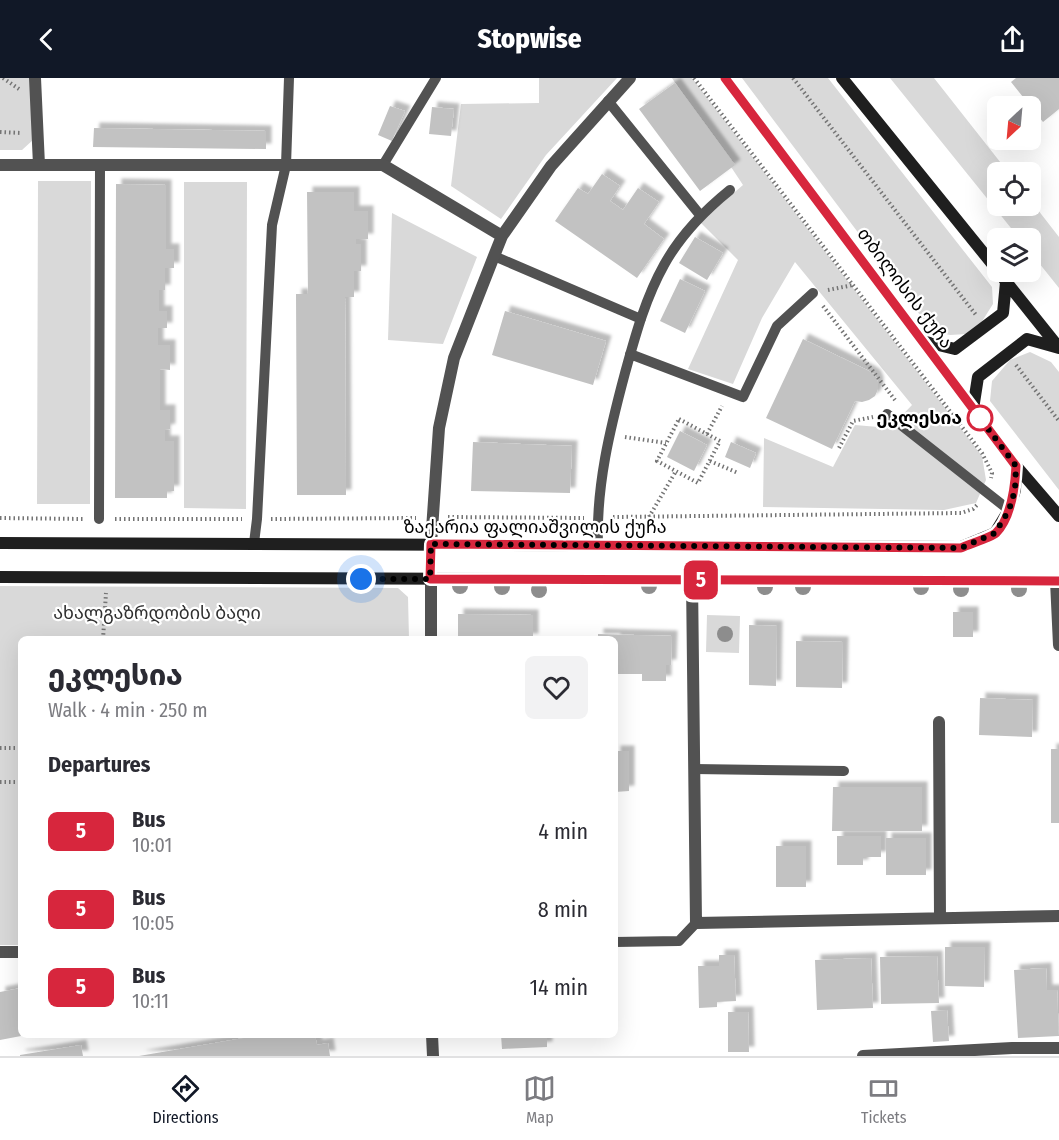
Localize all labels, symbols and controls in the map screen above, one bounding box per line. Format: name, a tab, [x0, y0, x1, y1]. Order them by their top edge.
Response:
icon: back	[30, 23, 63, 56]
text: Stopwise	[477, 23, 582, 55]
icon: share	[996, 23, 1029, 56]
north arrow	[987, 96, 1041, 150]
map controls	[987, 96, 1041, 282]
button: locate	[987, 162, 1041, 216]
street label: თბილისის ქუჩა	[852, 223, 958, 353]
button: layers	[987, 228, 1041, 282]
marker: ეკლესია	[967, 405, 993, 431]
place label: ეკლესია	[876, 407, 962, 429]
street label: ზაქარია ფალიაშვილის ქუჩა	[403, 516, 667, 538]
line badge: 5	[682, 560, 720, 600]
your location	[346, 564, 376, 594]
text: 5	[696, 567, 706, 593]
park label: ახალგაზრდობის ბაღი	[53, 602, 261, 624]
button: heart	[525, 656, 588, 719]
text: ეკლესია	[48, 659, 183, 692]
text: Walk · 4 min · 250 m	[48, 698, 208, 722]
text: Departures	[48, 751, 150, 778]
text: Bus	[132, 806, 165, 833]
text: 5	[76, 818, 86, 844]
text: 4 min	[538, 818, 588, 845]
text: 10:01	[132, 833, 172, 857]
text: Bus	[132, 884, 165, 911]
text: 5	[76, 896, 86, 922]
text: 8 min	[538, 896, 588, 923]
text: 10:05	[132, 911, 174, 935]
text: Bus	[132, 962, 165, 989]
text: 5	[76, 974, 86, 1000]
text: 14 min	[530, 974, 588, 1001]
text: 10:11	[132, 989, 169, 1013]
tab: Directions	[152, 1072, 219, 1127]
tab: Map	[523, 1072, 556, 1127]
tab: Tickets	[861, 1072, 907, 1127]

